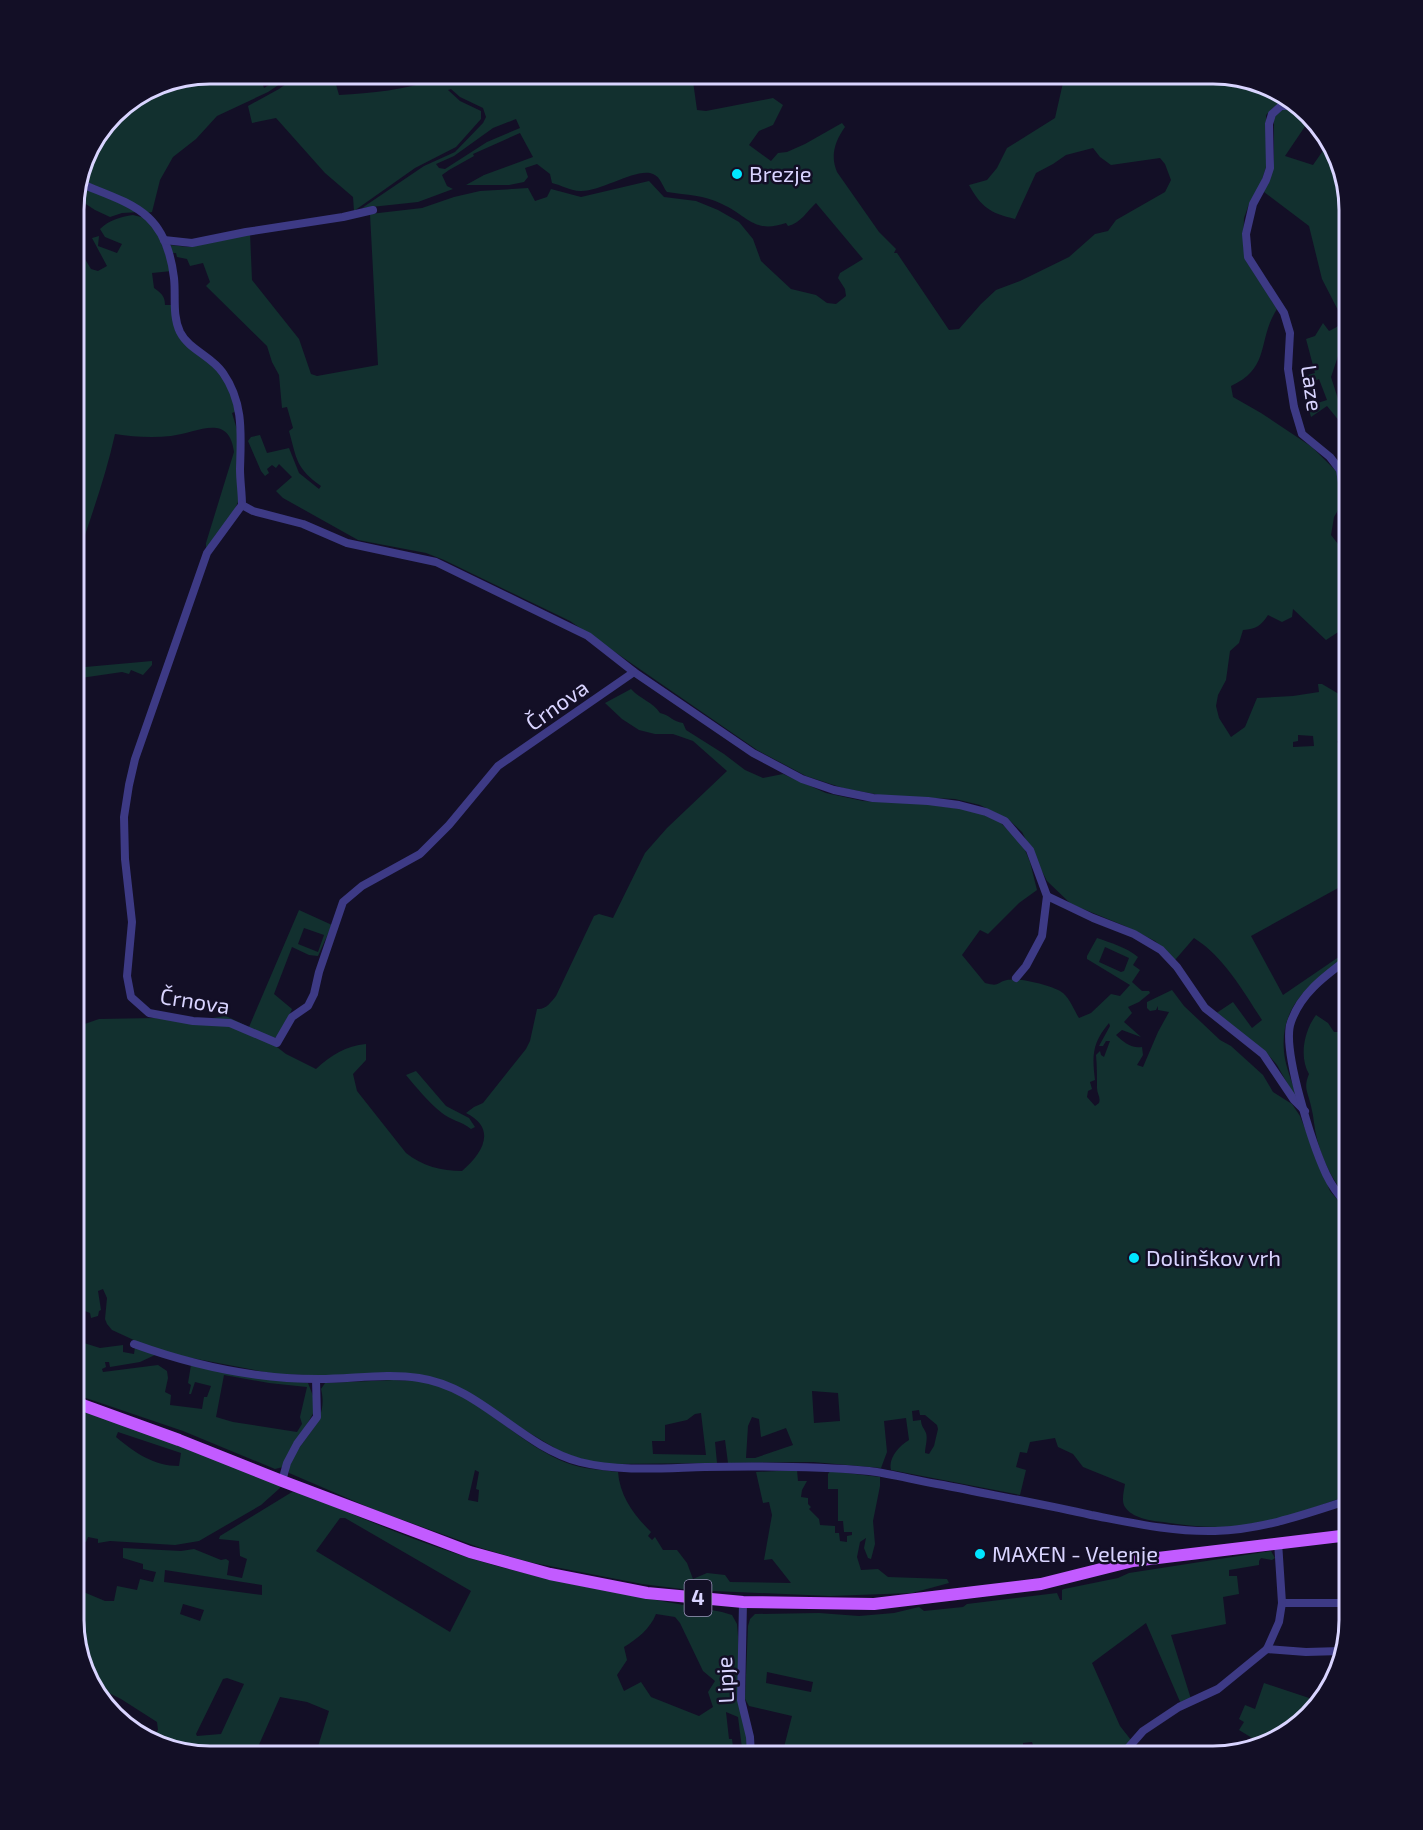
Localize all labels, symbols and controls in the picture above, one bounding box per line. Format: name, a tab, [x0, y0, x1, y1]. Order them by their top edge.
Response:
place label: Brezje	[749, 160, 812, 187]
marker: Brezje	[730, 167, 744, 181]
street label: Laze	[1297, 363, 1329, 413]
street label: Črnova	[520, 673, 593, 735]
street label: Črnova	[158, 982, 232, 1018]
place label: Dolinškov vrh	[1146, 1244, 1281, 1270]
marker: Dolinškov vrh	[1127, 1251, 1141, 1265]
place label: MAXEN - Velenje	[992, 1540, 1158, 1567]
marker: MAXEN - Velenje	[973, 1547, 987, 1561]
road number: 4	[684, 1580, 712, 1616]
street label: Lipje	[710, 1656, 739, 1704]

